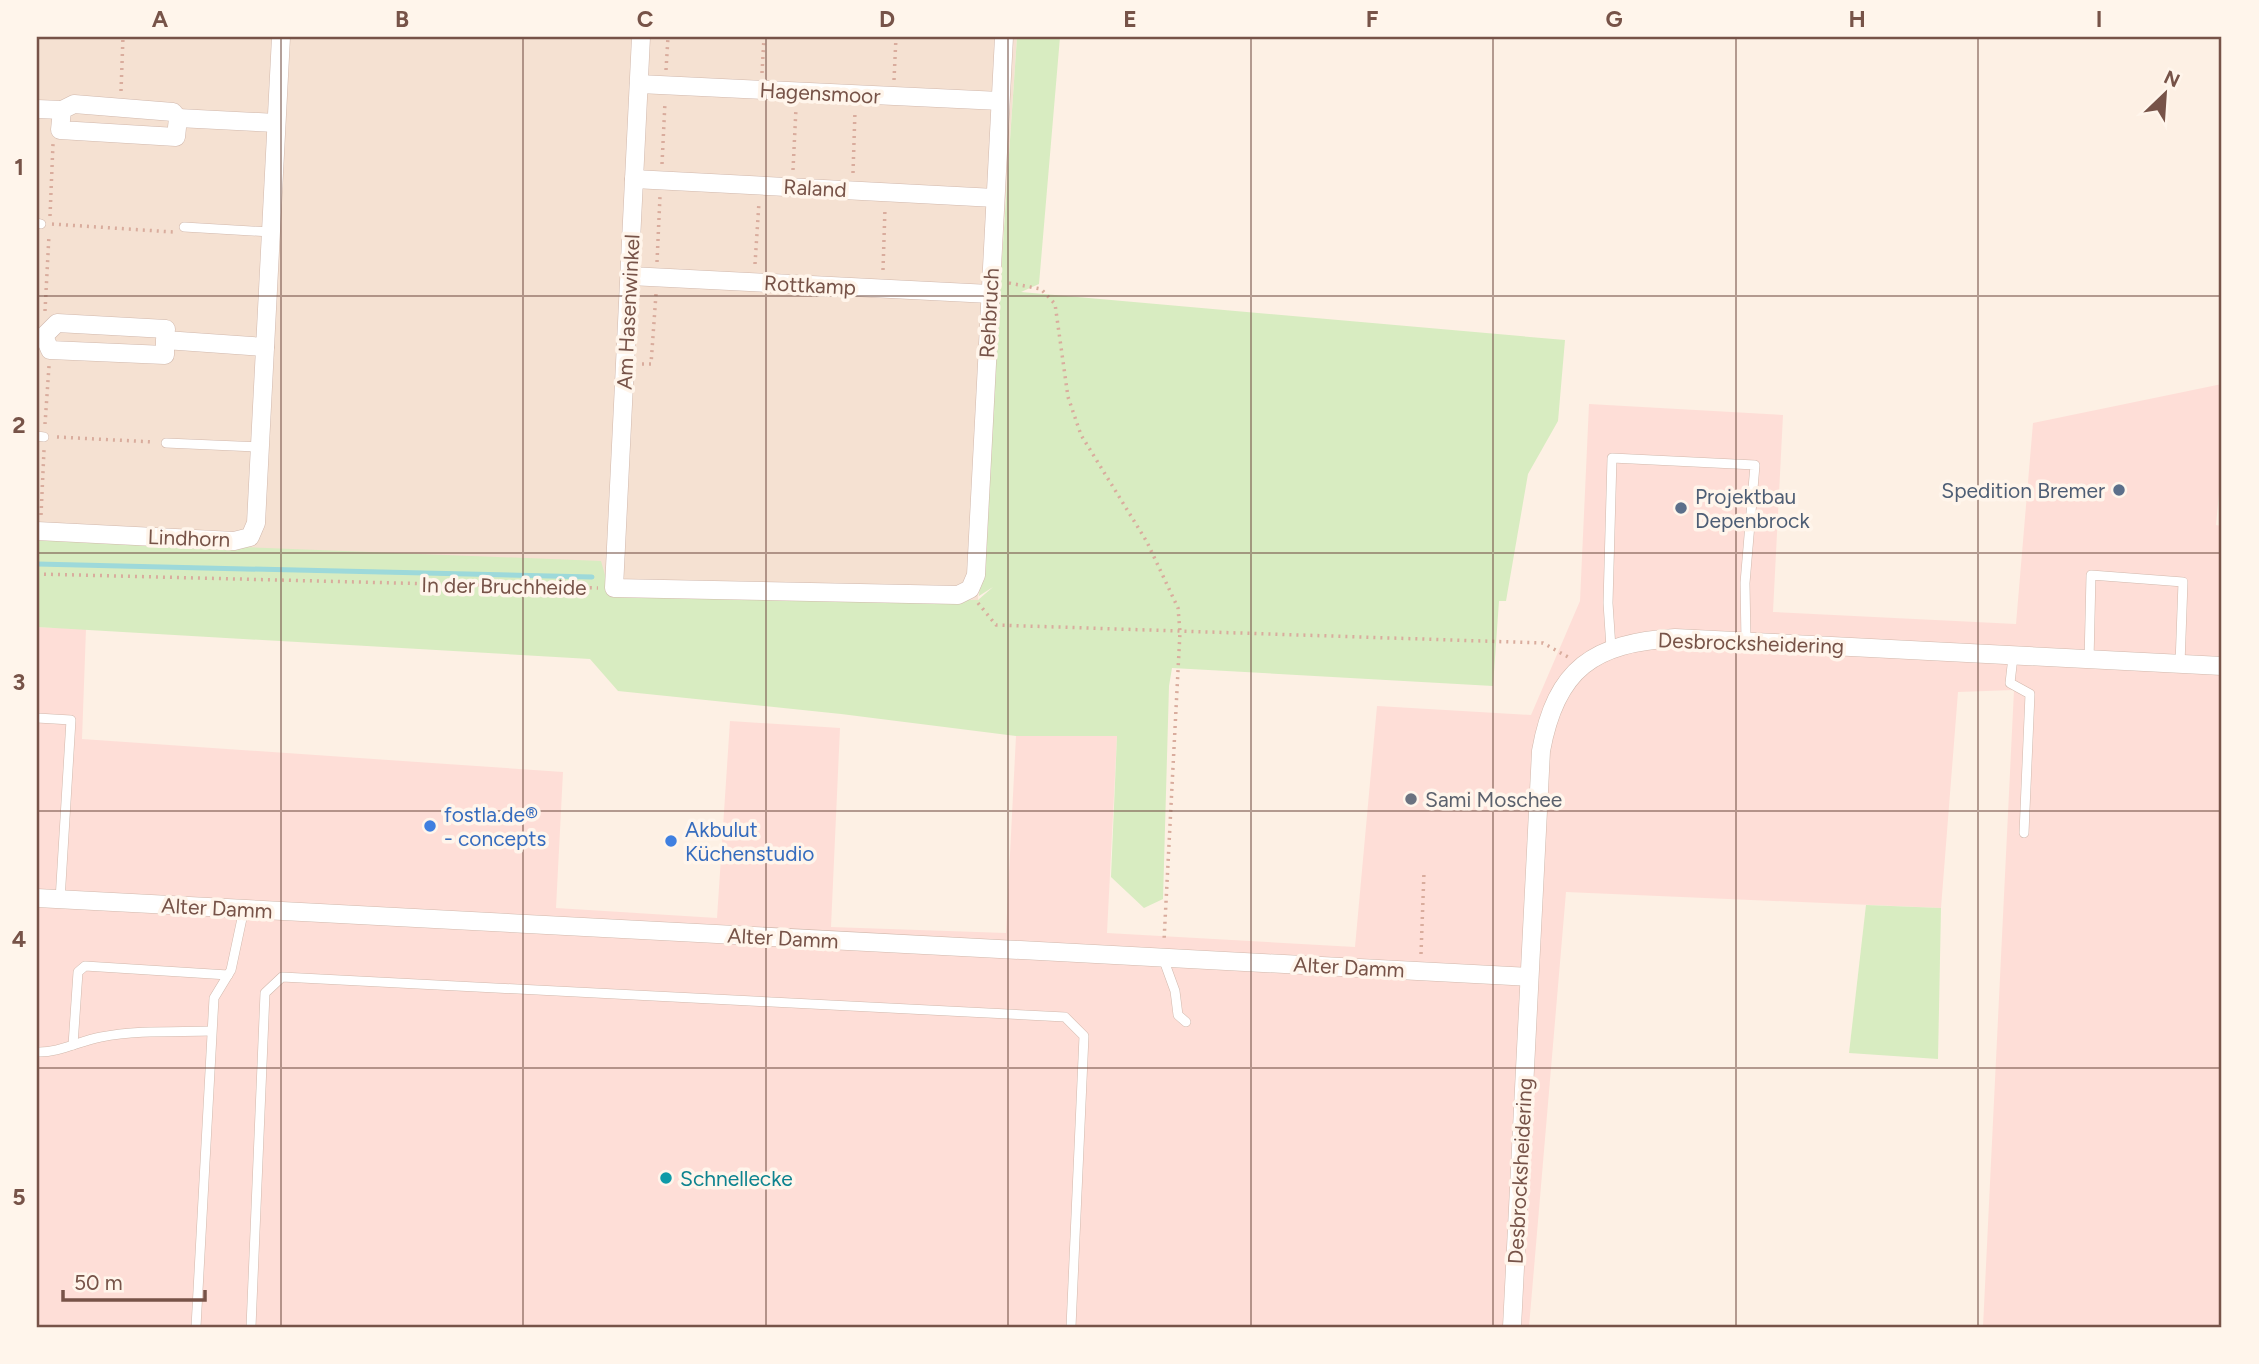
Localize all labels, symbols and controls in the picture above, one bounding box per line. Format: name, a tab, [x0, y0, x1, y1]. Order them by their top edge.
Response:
text: A	[152, 5, 169, 33]
text: B	[395, 5, 409, 33]
text: C	[637, 5, 654, 33]
text: D	[879, 5, 895, 33]
text: E	[1123, 5, 1137, 33]
text: F	[1366, 5, 1379, 33]
text: G	[1605, 5, 1623, 33]
text: H	[1848, 5, 1866, 33]
text: I	[2096, 5, 2102, 33]
north arrow	[2130, 60, 2200, 130]
text: N	[2160, 66, 2183, 93]
street label: Hagensmoor	[759, 77, 881, 109]
text: 1	[14, 153, 24, 181]
street label: Raland	[783, 174, 847, 202]
street label: Am Hasenwinkel	[611, 234, 645, 390]
street label: Rehbruch	[974, 267, 1004, 359]
street label: Rottkamp	[763, 270, 857, 300]
text: 2	[12, 411, 26, 439]
place label: Spedition Bremer	[1941, 478, 2105, 503]
marker: Spedition Bremer	[2111, 482, 2127, 498]
place label: Projektbau Depenbrock	[1695, 484, 1810, 533]
marker: Projektbau Depenbrock	[1673, 500, 1689, 516]
street label: Lindhorn	[147, 524, 231, 552]
street label: In der Bruchheide	[421, 572, 587, 600]
street label: Desbrocksheidering	[1657, 627, 1845, 659]
text: 3	[13, 668, 25, 696]
place label: Sami Moschee	[1425, 787, 1562, 812]
marker: Sami Moschee	[1403, 791, 1419, 807]
place label: fostla.de® - concepts	[444, 802, 546, 851]
place label: Akbulut Küchenstudio	[685, 817, 815, 866]
marker: fostla.de® - concepts	[422, 818, 438, 834]
marker: Akbulut Küchenstudio	[663, 833, 679, 849]
street label: Alter Damm	[161, 893, 273, 923]
street label: Alter Damm	[727, 923, 839, 953]
text: 4	[12, 925, 26, 953]
street label: Alter Damm	[1293, 952, 1405, 982]
street label: Desbrocksheidering	[1503, 1077, 1537, 1265]
place label: Schnellecke	[680, 1166, 793, 1191]
marker: Schnellecke	[658, 1170, 674, 1186]
text: 5	[12, 1183, 26, 1211]
scale bar	[63, 1259, 205, 1303]
text: 50 m	[74, 1270, 123, 1295]

